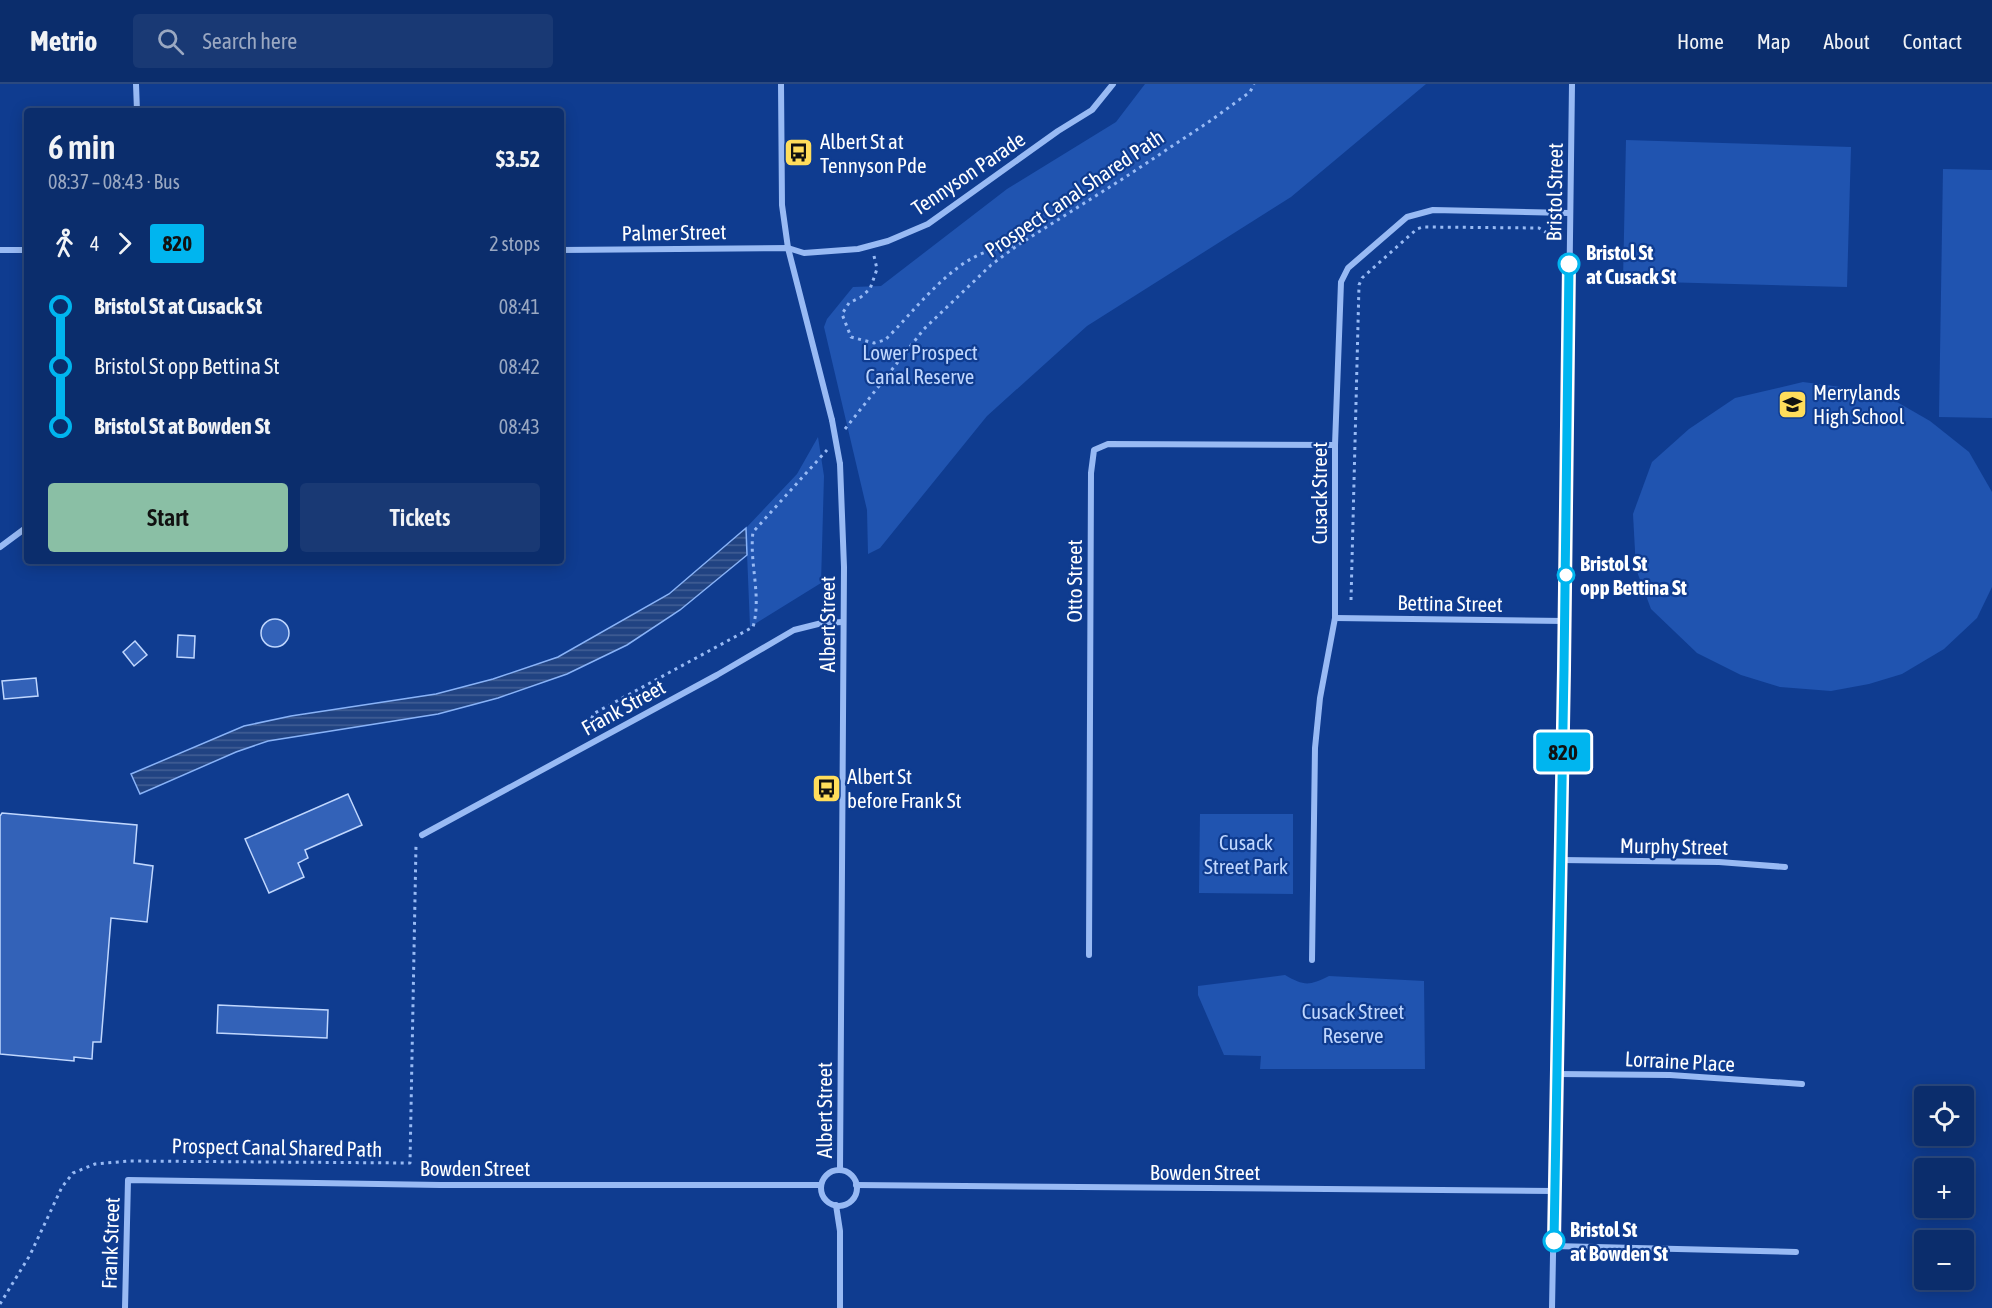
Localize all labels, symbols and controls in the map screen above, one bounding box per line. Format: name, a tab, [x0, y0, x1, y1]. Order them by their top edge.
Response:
search box	[133, 14, 553, 68]
text: Metrio	[30, 25, 97, 57]
icon: search	[154, 25, 187, 58]
text: Search here	[202, 28, 297, 54]
text: Home	[1677, 29, 1724, 53]
text: Map	[1757, 29, 1791, 53]
text: About	[1824, 29, 1870, 53]
text: Contact	[1903, 29, 1962, 53]
street label: Prospect Canal Shared Path	[980, 124, 1168, 262]
street label: Tennyson Parade	[907, 126, 1029, 220]
text: 6 min	[48, 128, 115, 166]
place label: Albert St at Tennyson Pde	[820, 129, 926, 177]
bus stop icon: Albert St at Tennyson Pde	[783, 137, 815, 169]
street label: Bristol Street	[1541, 142, 1567, 242]
text: $3.52	[496, 146, 540, 172]
text: 08:37 – 08:43 · Bus	[48, 170, 180, 193]
street label: Palmer Street	[621, 219, 727, 245]
icon: walk	[48, 227, 81, 260]
icon: forward	[108, 227, 141, 260]
text: 820	[162, 231, 192, 255]
text: 4	[90, 232, 99, 255]
text: 2 stops	[489, 232, 540, 255]
place label: Bristol St at Cusack St	[1586, 240, 1676, 288]
marker: Bristol St at Cusack St	[1558, 253, 1580, 275]
text: Bristol St at Cusack St	[94, 293, 262, 319]
text: 08:41	[499, 295, 540, 318]
park label: Lower Prospect Canal Reserve	[862, 340, 978, 388]
text: Bristol St opp Bettina St	[94, 353, 279, 379]
text: 08:42	[499, 355, 540, 378]
place label: Merrylands High School	[1813, 380, 1905, 428]
school or university icon: Merrylands High School	[1776, 388, 1808, 420]
text: Bristol St at Bowden St	[94, 413, 270, 439]
text: 08:43	[499, 415, 540, 438]
street label: Cusack Street	[1307, 442, 1331, 544]
button: Start	[48, 483, 288, 552]
button: Tickets	[300, 483, 540, 552]
street label: Otto Street	[1062, 540, 1086, 622]
place label: Bristol St opp Bettina St	[1580, 551, 1687, 599]
marker: Bristol St opp Bettina St	[1557, 566, 1575, 584]
street label: Albert Street	[815, 576, 839, 672]
street label: Bettina Street	[1397, 590, 1503, 616]
street label: Frank Street	[577, 674, 669, 740]
line badge: 820	[1528, 732, 1598, 772]
text: 820	[1548, 740, 1578, 764]
place label: Albert St before Frank St	[847, 764, 962, 812]
bus stop icon: Albert St before Frank St	[810, 772, 842, 804]
park label: Cusack Street Park	[1204, 830, 1288, 878]
street label: Murphy Street	[1620, 833, 1728, 859]
park label: Cusack Street Reserve	[1302, 999, 1404, 1047]
street label: Lorraine Place	[1624, 1046, 1736, 1076]
street label: Albert Street	[812, 1062, 836, 1158]
map controls	[1914, 1086, 1974, 1290]
button: locate	[1914, 1086, 1974, 1146]
street label: Prospect Canal Shared Path	[172, 1133, 382, 1161]
street label: Bowden Street	[420, 1156, 530, 1180]
button: +	[1914, 1158, 1974, 1218]
street label: Bowden Street	[1150, 1160, 1260, 1184]
street label: Frank Street	[96, 1197, 124, 1289]
place label: Bristol St at Bowden St	[1570, 1217, 1668, 1265]
marker: Bristol St at Bowden St	[1543, 1230, 1565, 1252]
button: −	[1914, 1230, 1974, 1290]

